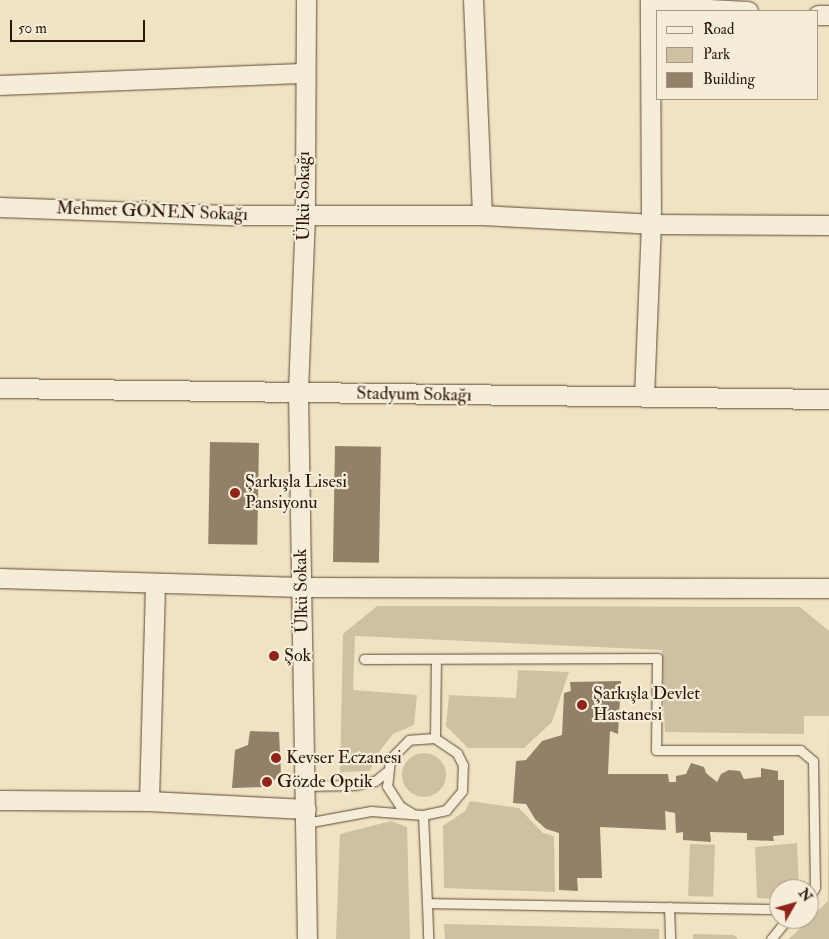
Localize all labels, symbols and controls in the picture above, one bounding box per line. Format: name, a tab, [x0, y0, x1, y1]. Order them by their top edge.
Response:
scale bar	[12, 10, 148, 42]
legend	[656, 10, 819, 100]
text: 50 m	[18, 19, 47, 38]
text: Road	[703, 20, 734, 39]
text: Park	[703, 45, 730, 64]
text: Building	[703, 70, 755, 89]
street label: Ülkü Sokağı	[293, 151, 315, 241]
street label: Mehmet GÖNEN Sokağı	[56, 198, 248, 226]
street label: Stadyum Sokağı	[356, 383, 472, 407]
place label: Şarkışla Lisesi Pansiyonu	[245, 472, 347, 514]
marker: Şarkışla Lisesi Pansiyonu	[229, 487, 241, 499]
street label: Ülkü Sokak	[290, 549, 314, 633]
place label: Şok	[284, 645, 311, 667]
marker: Şok	[268, 650, 280, 662]
place label: Şarkışla Devlet Hastanesi	[593, 684, 700, 726]
marker: Şarkışla Devlet Hastanesi	[575, 698, 589, 712]
place label: Kevser Eczanesi	[286, 747, 402, 769]
marker: Kevser Eczanesi	[270, 752, 282, 764]
place label: Gözde Optik	[277, 771, 373, 793]
marker: Gözde Optik	[261, 776, 273, 788]
north arrow	[769, 879, 819, 929]
text: N	[795, 885, 816, 905]

